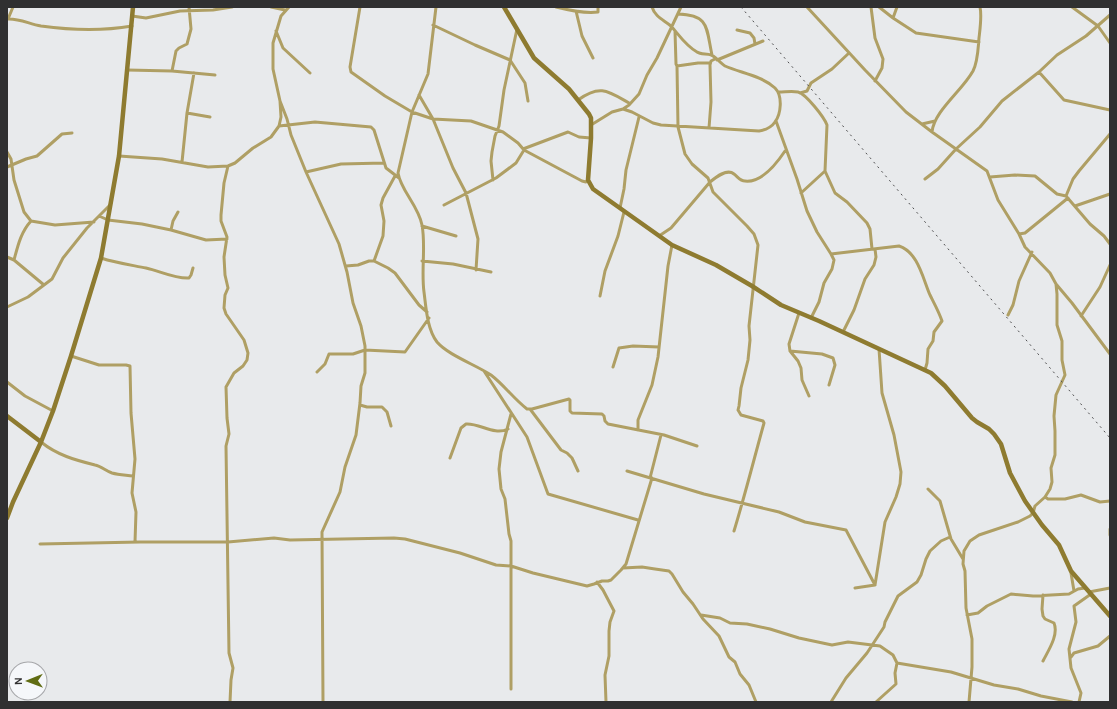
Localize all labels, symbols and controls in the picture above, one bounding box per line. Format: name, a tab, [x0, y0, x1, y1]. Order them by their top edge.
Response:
north arrow	[8, 661, 48, 701]
text: N	[12, 677, 25, 685]

